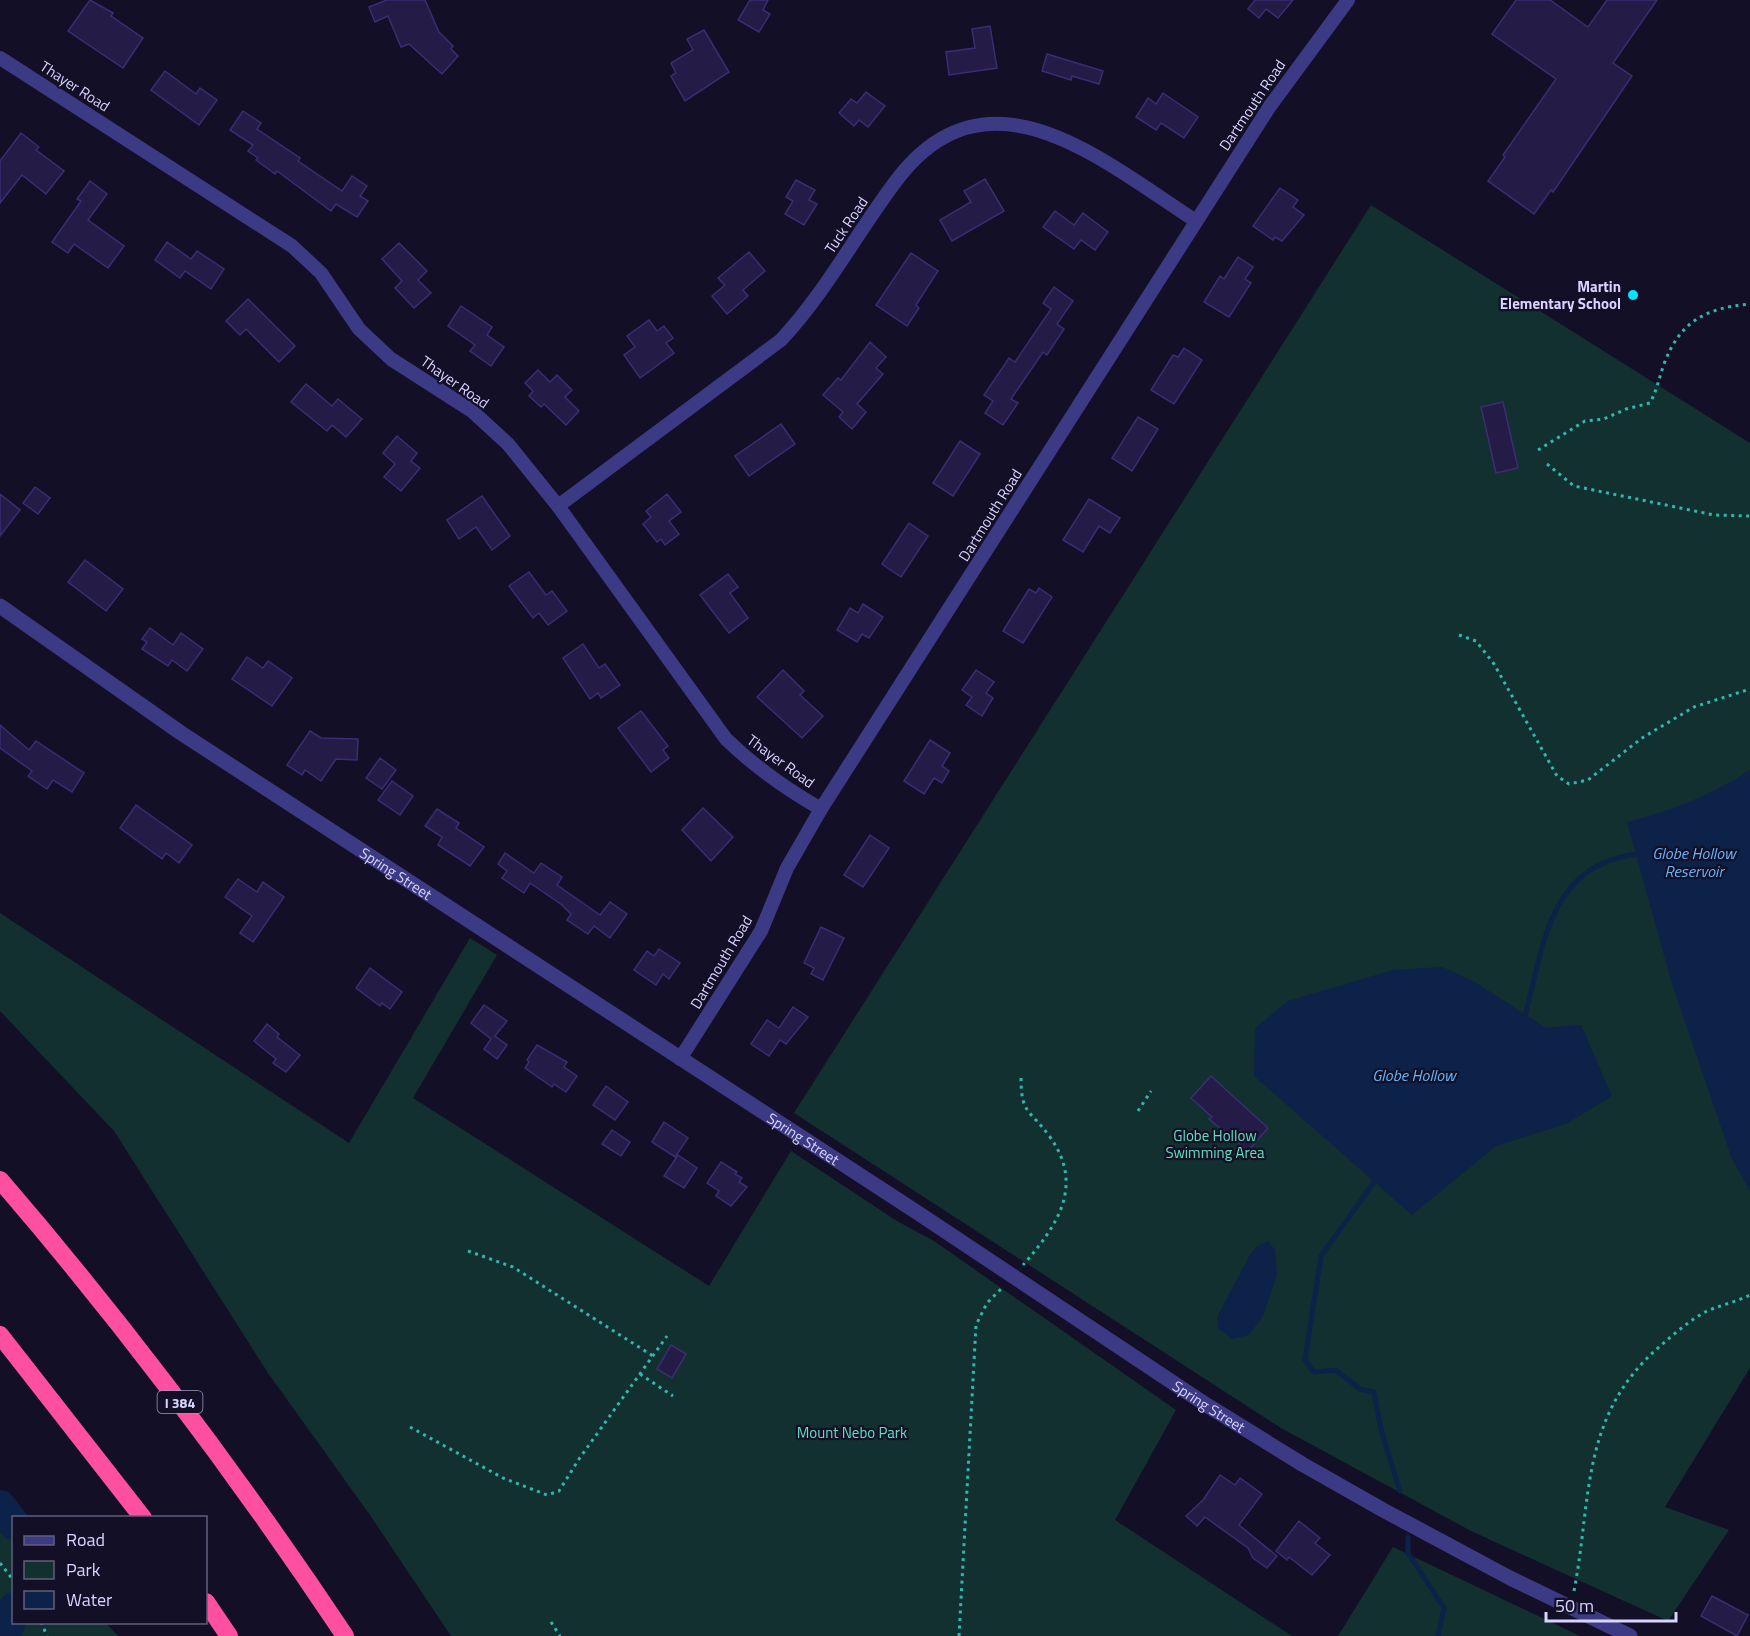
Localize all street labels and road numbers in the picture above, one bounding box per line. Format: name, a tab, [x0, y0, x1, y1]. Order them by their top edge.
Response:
street label: Thayer Road	[36, 55, 114, 117]
street label: Dartmouth Road	[1213, 55, 1291, 155]
street label: Tuck Road	[819, 192, 873, 258]
street label: Thayer Road	[416, 350, 494, 414]
street label: Dartmouth Road	[952, 464, 1028, 566]
street label: Thayer Road	[742, 728, 820, 794]
street label: Spring Street	[355, 841, 438, 906]
street label: Dartmouth Road	[684, 911, 758, 1013]
street label: Spring Street	[763, 1106, 845, 1171]
street label: Spring Street	[1168, 1374, 1251, 1438]
road number: I 384	[158, 1391, 202, 1413]

